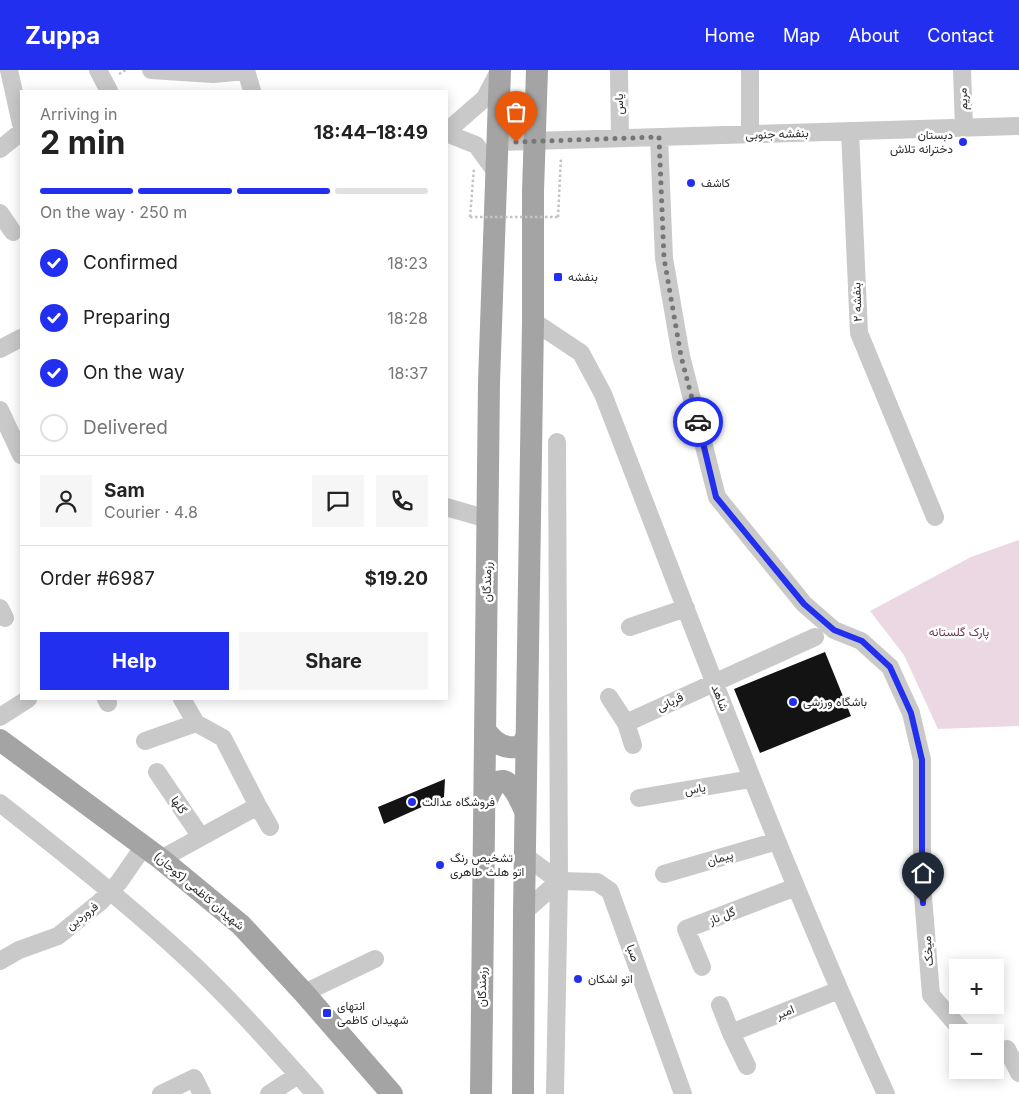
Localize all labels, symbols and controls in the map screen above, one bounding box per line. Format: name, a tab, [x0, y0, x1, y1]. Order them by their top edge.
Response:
text: Zuppa	[25, 21, 100, 50]
text: Home	[705, 25, 755, 46]
text: Map	[783, 25, 820, 46]
text: About	[848, 25, 899, 46]
text: Contact	[927, 25, 994, 46]
street label: مریم	[954, 87, 972, 111]
pin	[495, 91, 537, 142]
street label: یاس	[611, 93, 627, 115]
icon: bag	[502, 98, 530, 126]
text: Arriving in	[40, 104, 117, 124]
text: 18:44–18:49	[314, 121, 428, 144]
text: 2 min	[40, 123, 126, 162]
street label: بنفشه جنوبی	[745, 125, 809, 143]
place label: دبستان دخترانه تلاش	[890, 127, 953, 157]
marker: دبستان دخترانه تلاش	[957, 136, 969, 148]
place label: کاشف	[701, 175, 730, 190]
marker: کاشف	[685, 177, 697, 189]
text: On the way · 250 m	[40, 202, 187, 222]
icon: check	[40, 249, 68, 277]
text: Confirmed	[83, 251, 178, 274]
text: 18:23	[387, 253, 428, 273]
place label: بنفشه	[568, 269, 598, 284]
marker: بنفشه	[552, 271, 564, 283]
street label: بنفشه ۲	[848, 282, 865, 322]
icon: check	[40, 304, 68, 332]
text: Preparing	[83, 306, 170, 329]
text: 18:28	[387, 308, 428, 328]
icon: check	[40, 359, 68, 387]
text: On the way	[83, 361, 185, 384]
text: 18:37	[388, 363, 428, 383]
courier	[673, 397, 723, 447]
icon: car	[684, 408, 712, 436]
text: Delivered	[83, 416, 168, 439]
button: person	[40, 475, 92, 527]
button: chat	[312, 475, 364, 527]
button: phone	[376, 475, 428, 527]
text: Sam	[104, 479, 145, 502]
text: Courier · 4.8	[104, 502, 198, 522]
street label: رزمندگان	[479, 562, 495, 602]
text: Order #6987	[40, 567, 155, 590]
text: $19.20	[364, 567, 428, 590]
park label: پارک گلستانه	[929, 624, 989, 640]
button: Help	[40, 632, 229, 690]
button: Share	[239, 632, 428, 690]
street label: شاهد	[709, 682, 732, 713]
street label: قربانی	[654, 689, 686, 715]
place label: باشگاه ورزشی	[803, 694, 867, 710]
marker: باشگاه ورزشی	[787, 696, 799, 708]
street label: یاس	[683, 779, 707, 799]
street label: گلها	[167, 793, 191, 817]
place label: فروشگاه عدالت	[422, 794, 495, 810]
marker: فروشگاه عدالت	[406, 796, 418, 808]
street label: پیمان	[705, 847, 735, 869]
street label: شهیدان کاظمی (کوجان)	[150, 848, 248, 934]
place label: تشخیص رنگ اتو هلث طاهری	[450, 850, 524, 880]
pin	[902, 852, 944, 903]
marker: تشخیص رنگ اتو هلث طاهری	[434, 859, 446, 871]
icon: home	[909, 859, 937, 887]
street label: فروردین	[62, 898, 102, 934]
street label: گل ناز	[705, 904, 738, 929]
street label: میخک	[919, 935, 936, 967]
street label: صبا	[623, 942, 643, 964]
map controls	[949, 959, 1004, 1079]
button: +	[949, 959, 1004, 1014]
street label: رزمندگان	[474, 967, 490, 1007]
place label: اتو اشکان	[588, 971, 633, 987]
marker: اتو اشکان	[572, 973, 584, 985]
place label: انتهای شهیدان کاظمی	[337, 998, 409, 1028]
street label: امیر	[772, 1001, 797, 1023]
marker: انتهای شهیدان کاظمی	[321, 1007, 333, 1019]
button: −	[949, 1024, 1004, 1079]

